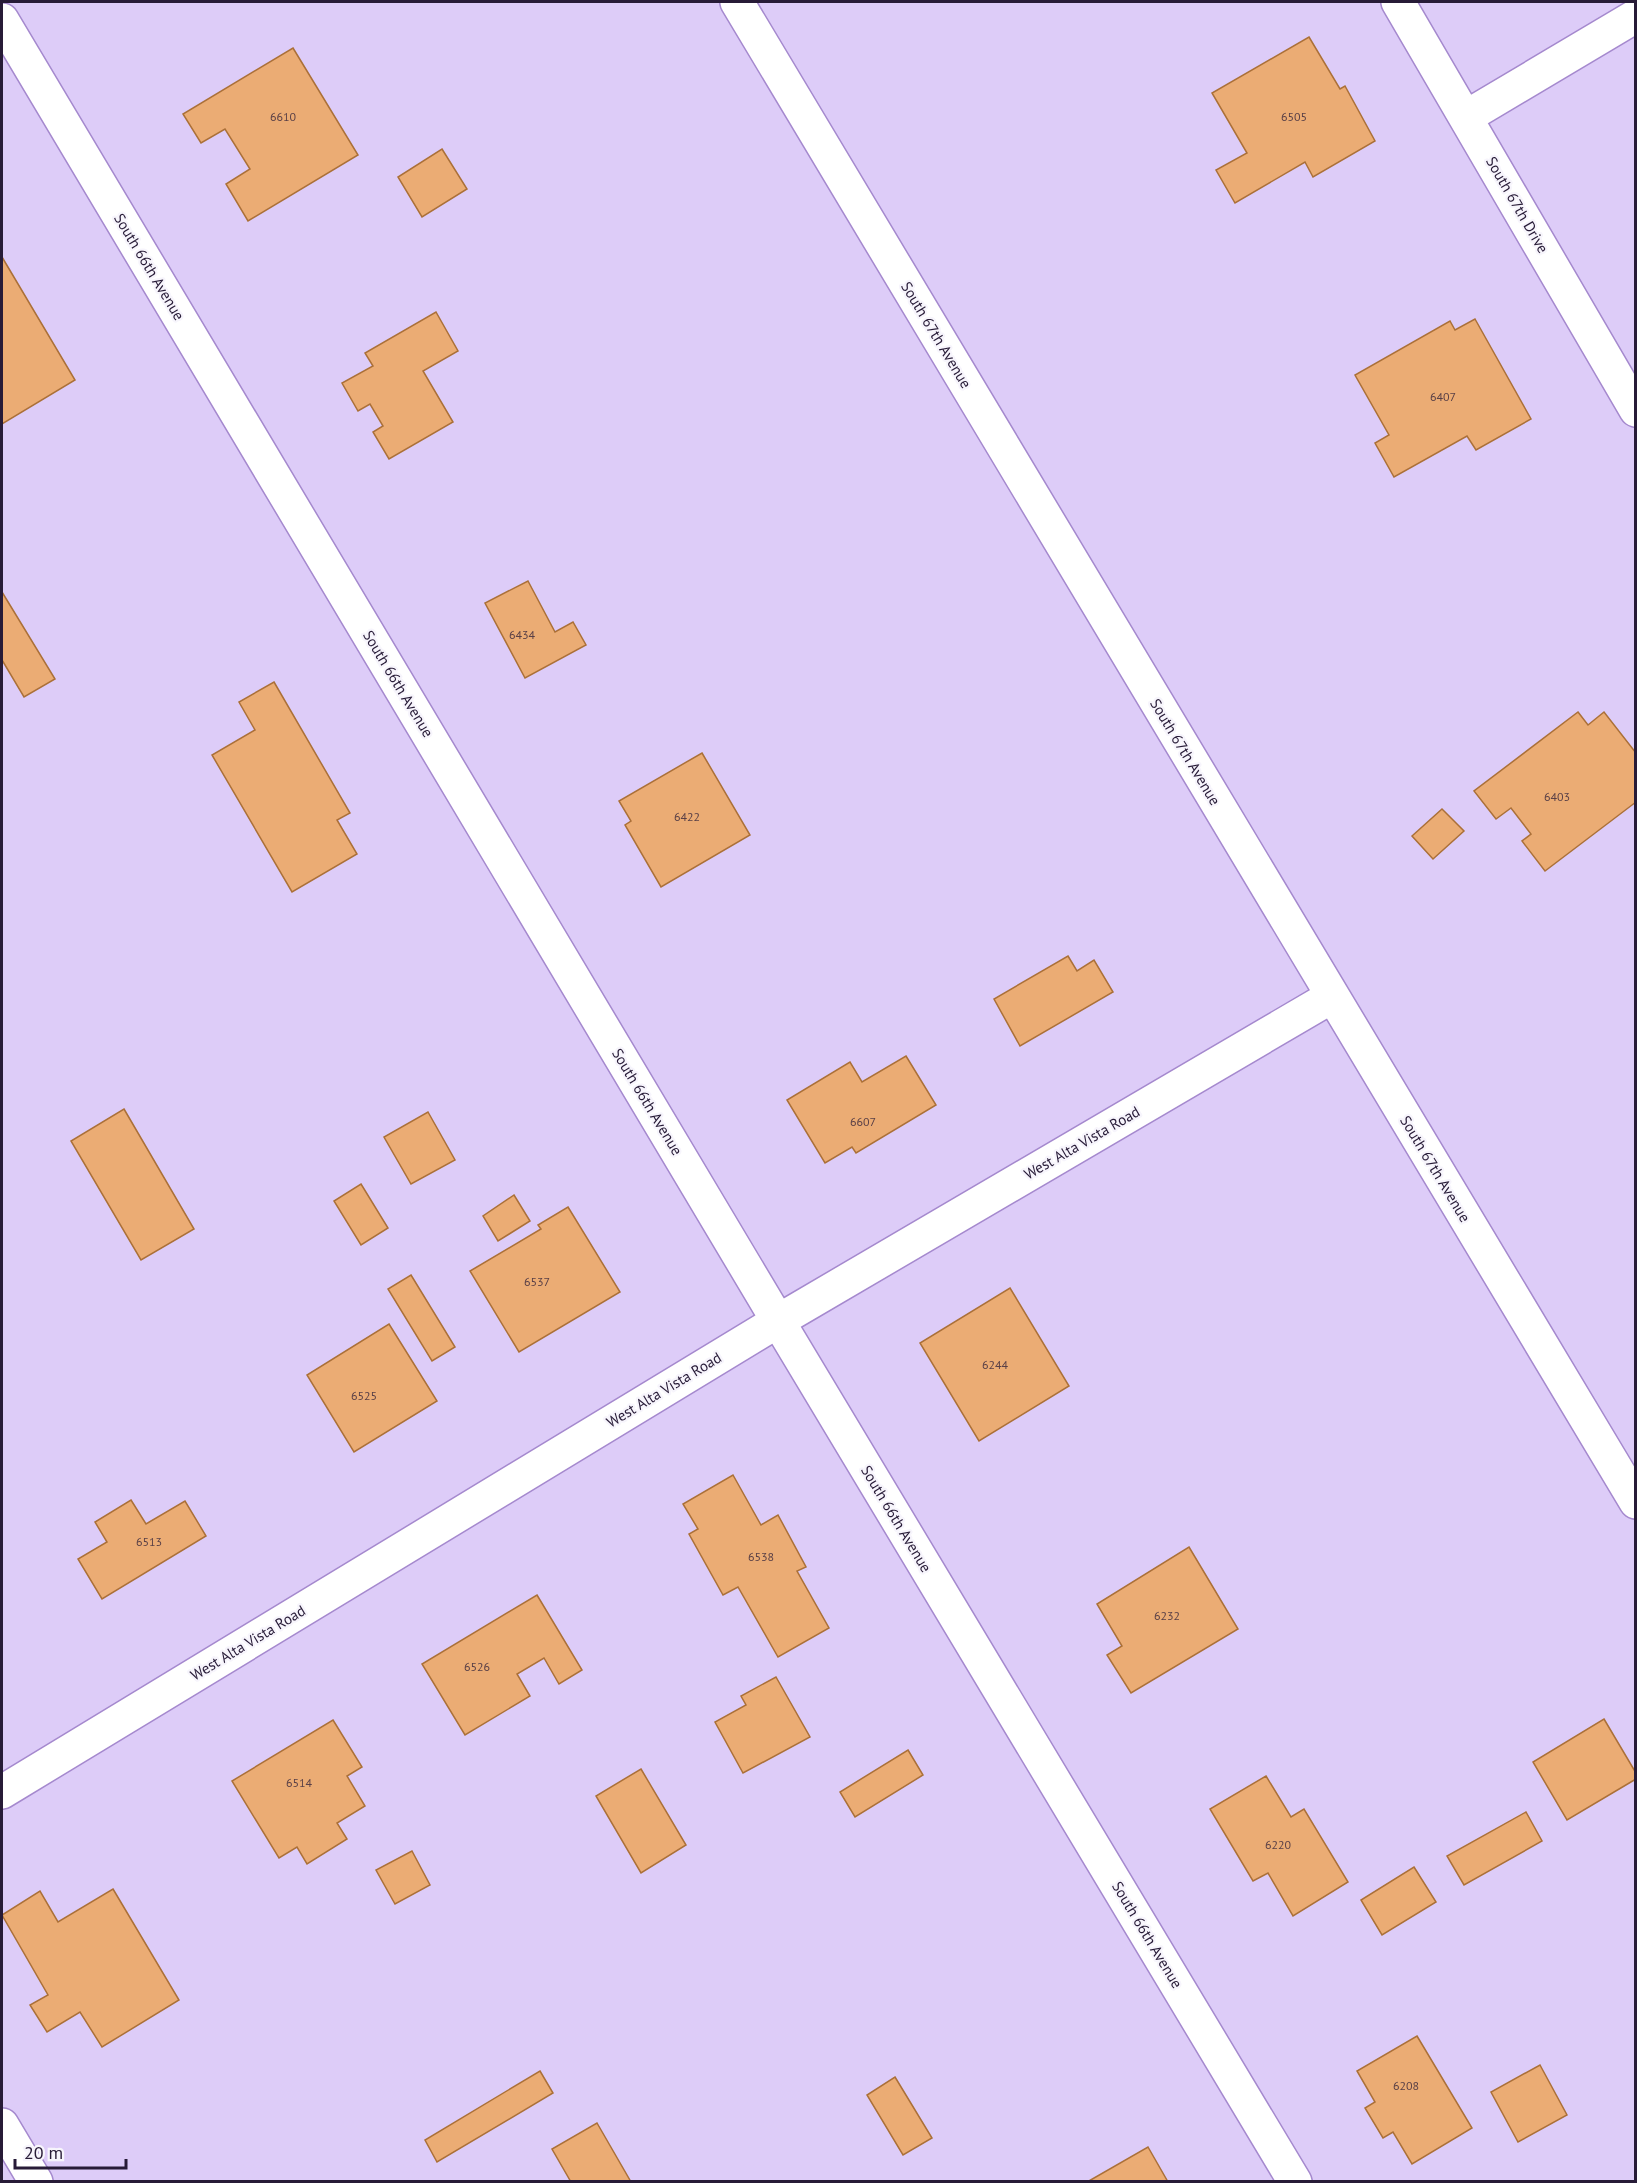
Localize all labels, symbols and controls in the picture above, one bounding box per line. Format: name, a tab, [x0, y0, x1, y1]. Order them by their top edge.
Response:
house number: 6610	[270, 109, 297, 124]
house number: 6505	[1281, 109, 1307, 124]
street label: South 67th Drive	[1482, 153, 1553, 256]
street label: South 66th Avenue	[110, 210, 189, 324]
street label: South 67th Avenue	[897, 278, 976, 392]
house number: 6407	[1430, 389, 1456, 404]
street label: South 66th Avenue	[359, 627, 438, 741]
house number: 6434	[509, 627, 536, 642]
street label: South 67th Avenue	[1146, 695, 1225, 809]
house number: 6403	[1544, 789, 1570, 804]
house number: 6422	[674, 809, 700, 824]
street label: South 66th Avenue	[608, 1045, 687, 1159]
street label: West Alta Vista Road	[1020, 1102, 1143, 1183]
street label: South 67th Avenue	[1396, 1112, 1475, 1226]
house number: 6607	[850, 1114, 876, 1129]
house number: 6537	[524, 1274, 550, 1289]
street label: West Alta Vista Road	[603, 1348, 725, 1431]
house number: 6244	[982, 1357, 1009, 1372]
house number: 6525	[351, 1388, 377, 1403]
street label: South 66th Avenue	[857, 1462, 936, 1576]
house number: 6513	[136, 1534, 162, 1549]
house number: 6538	[748, 1549, 774, 1564]
street label: West Alta Vista Road	[187, 1601, 309, 1684]
house number: 6232	[1154, 1608, 1180, 1623]
house number: 6526	[464, 1659, 490, 1674]
house number: 6514	[286, 1775, 313, 1790]
house number: 6220	[1265, 1837, 1292, 1852]
street label: South 66th Avenue	[1108, 1878, 1187, 1992]
house number: 6208	[1393, 2078, 1419, 2093]
scale bar	[15, 2132, 126, 2170]
text: 20 m	[24, 2141, 63, 2164]

